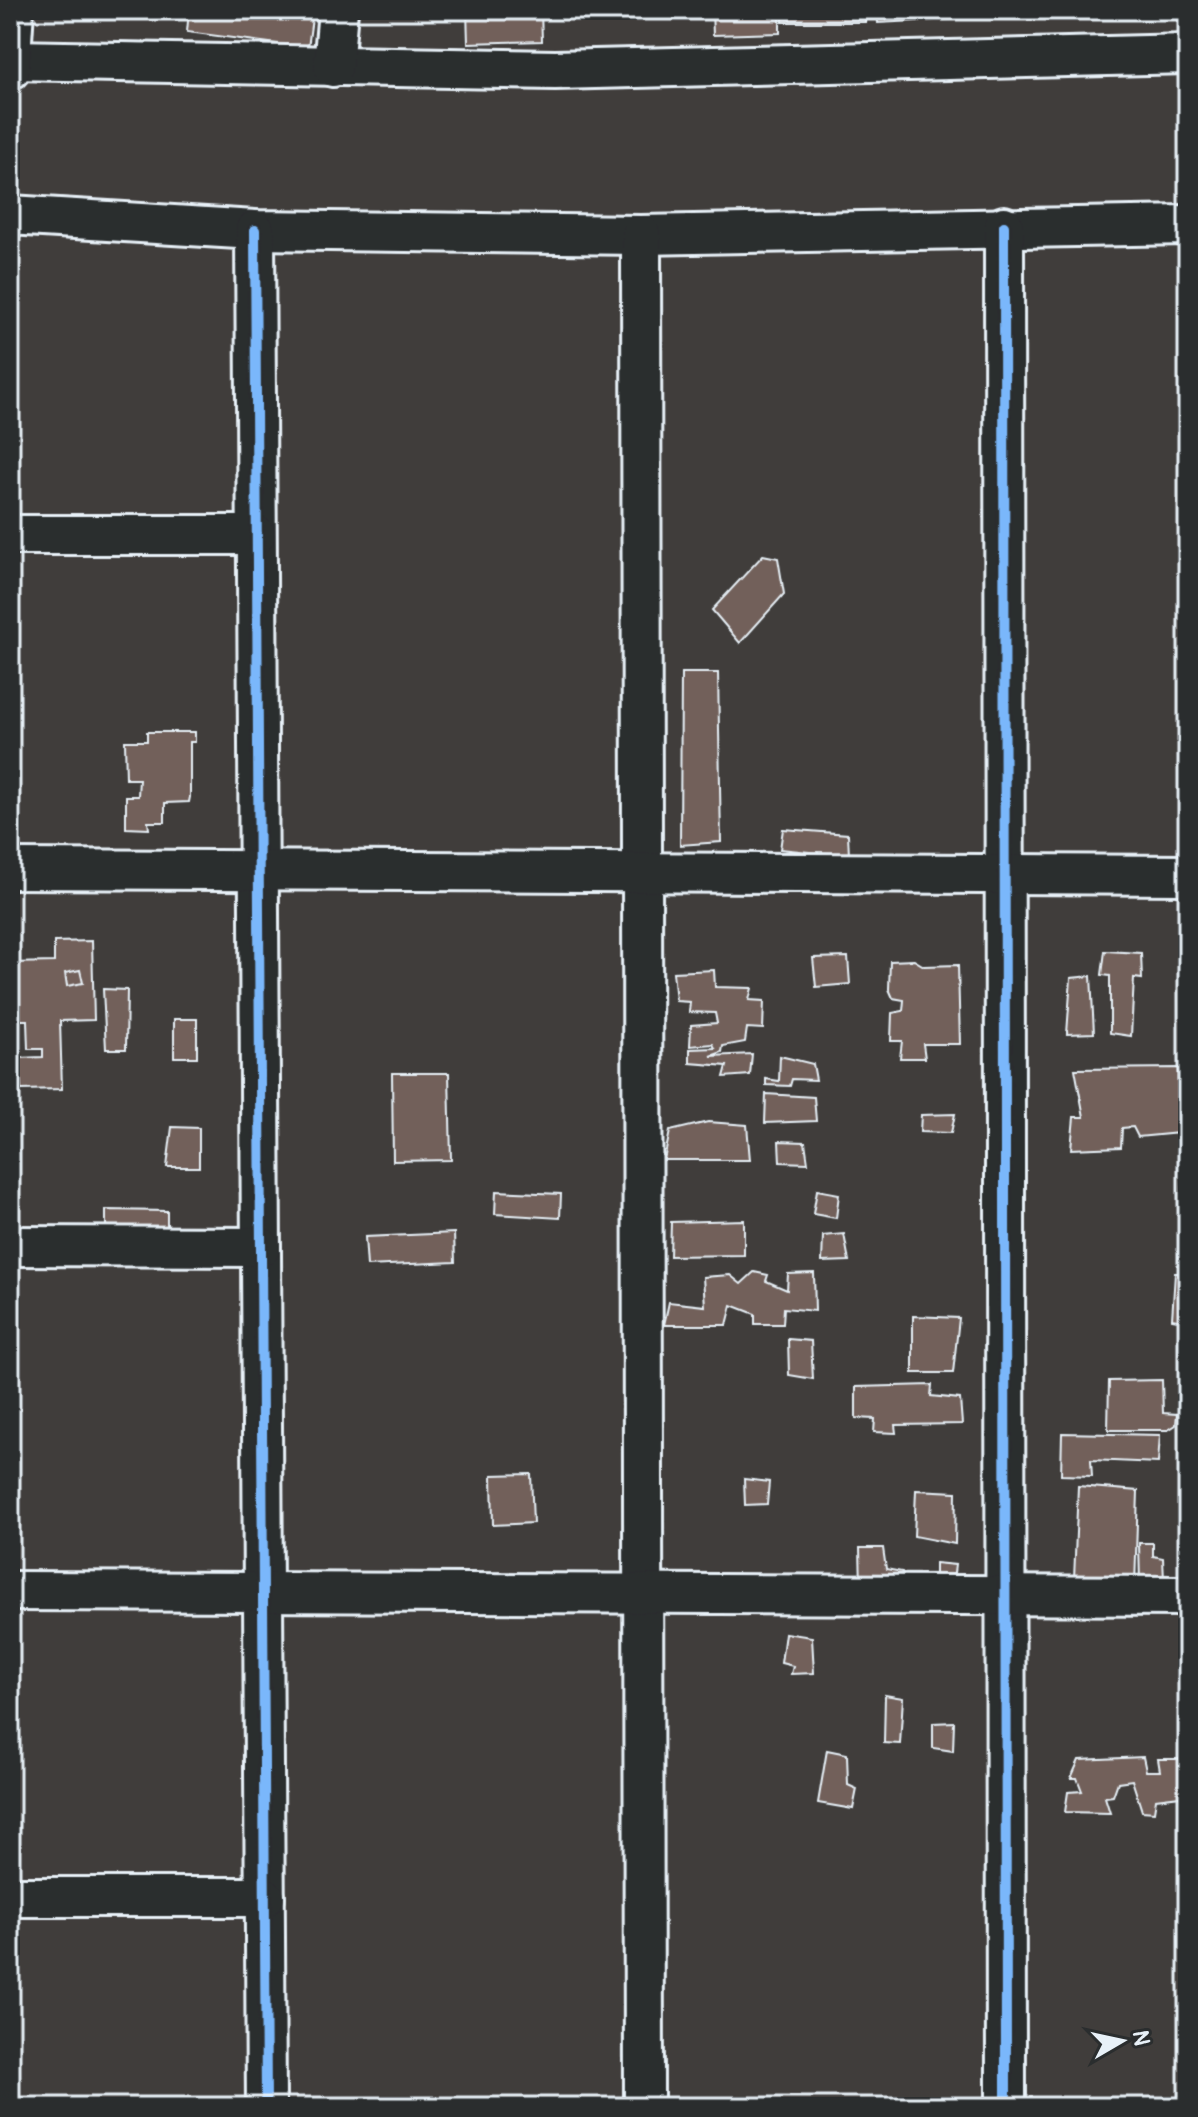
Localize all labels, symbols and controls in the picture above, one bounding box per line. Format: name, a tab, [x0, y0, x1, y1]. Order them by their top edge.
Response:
north arrow	[1082, 2001, 1162, 2081]
text: N	[1126, 2028, 1156, 2048]

